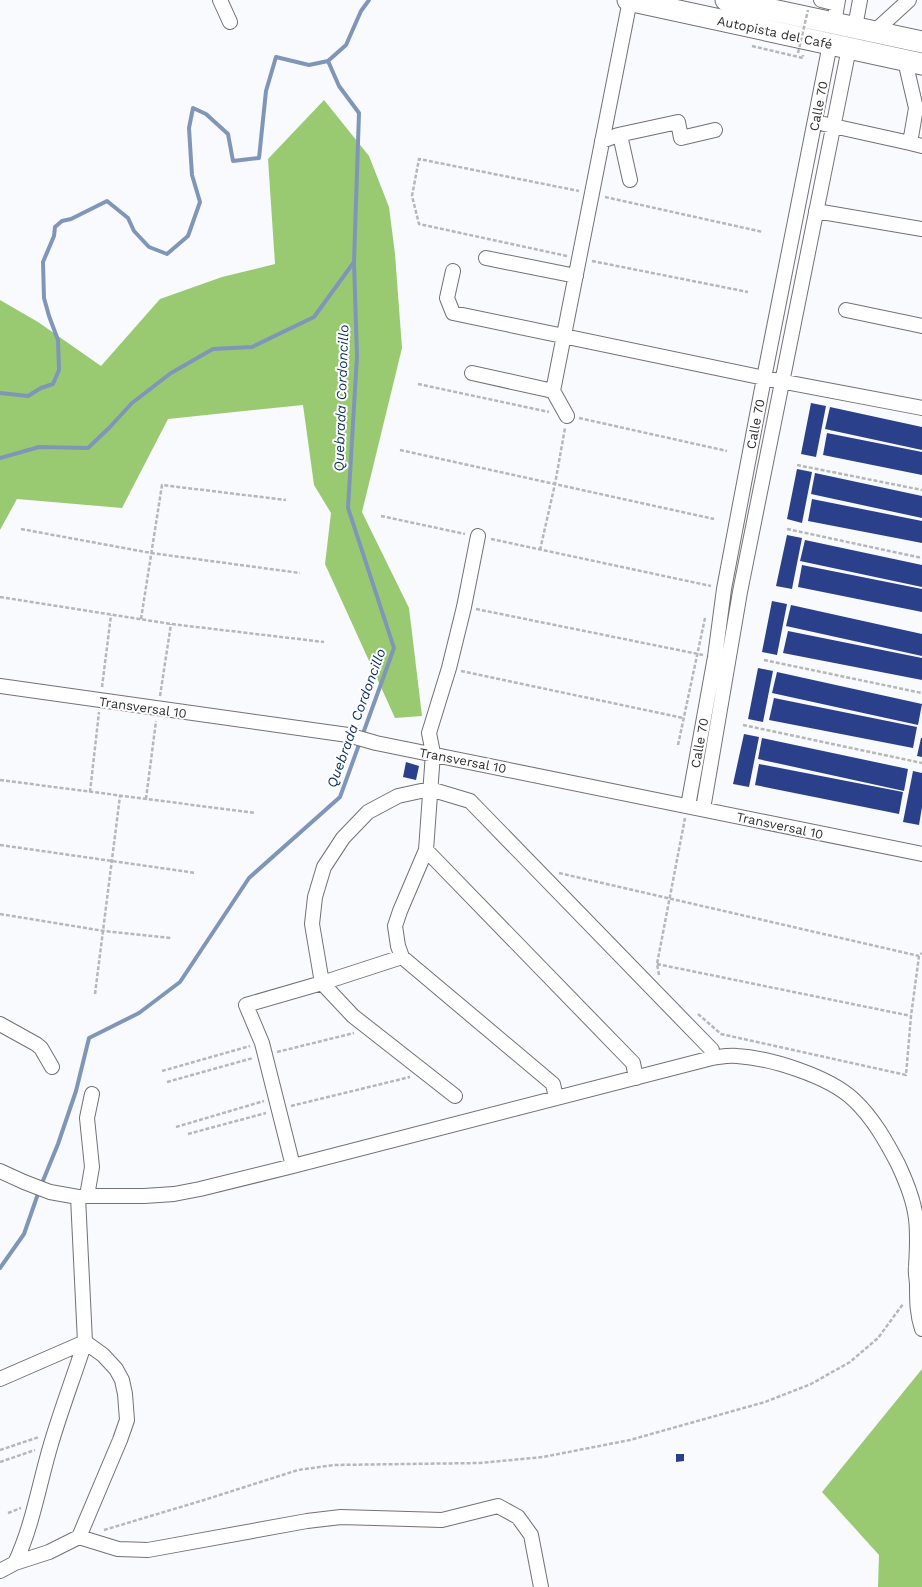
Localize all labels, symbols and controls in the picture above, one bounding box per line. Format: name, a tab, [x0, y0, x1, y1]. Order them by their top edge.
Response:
street label: Autopista del Café	[716, 13, 834, 52]
street label: Calle 70	[806, 80, 831, 132]
water label: Quebrada Cordoncillo	[330, 324, 352, 472]
street label: Calle 70	[743, 398, 768, 450]
water label: Quebrada Cordoncillo	[323, 646, 389, 790]
street label: Transversal 10	[98, 694, 188, 721]
street label: Calle 70	[688, 717, 711, 769]
street label: Transversal 10	[418, 745, 508, 776]
street label: Transversal 10	[735, 809, 825, 842]

